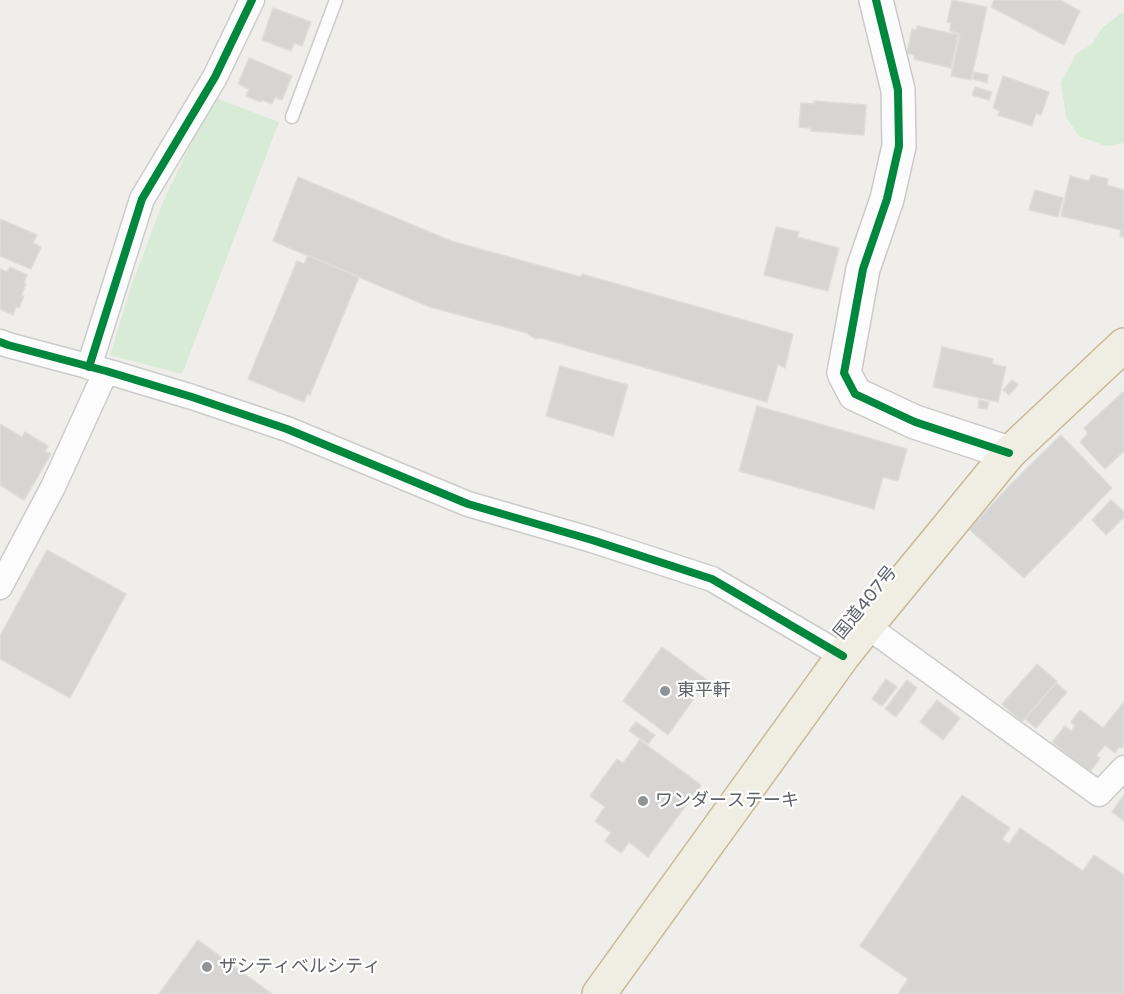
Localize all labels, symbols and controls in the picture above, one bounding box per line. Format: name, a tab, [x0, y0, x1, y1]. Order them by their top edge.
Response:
street label: 国道407号	[830, 562, 902, 644]
place label: 東平軒	[677, 680, 731, 702]
marker: 東平軒	[658, 684, 672, 698]
place label: ワンダーステーキ	[655, 790, 799, 812]
marker: ワンダーステーキ	[636, 794, 650, 808]
place label: ザシティベルシティ	[219, 956, 381, 978]
marker: ザシティベルシティ	[200, 960, 214, 974]

